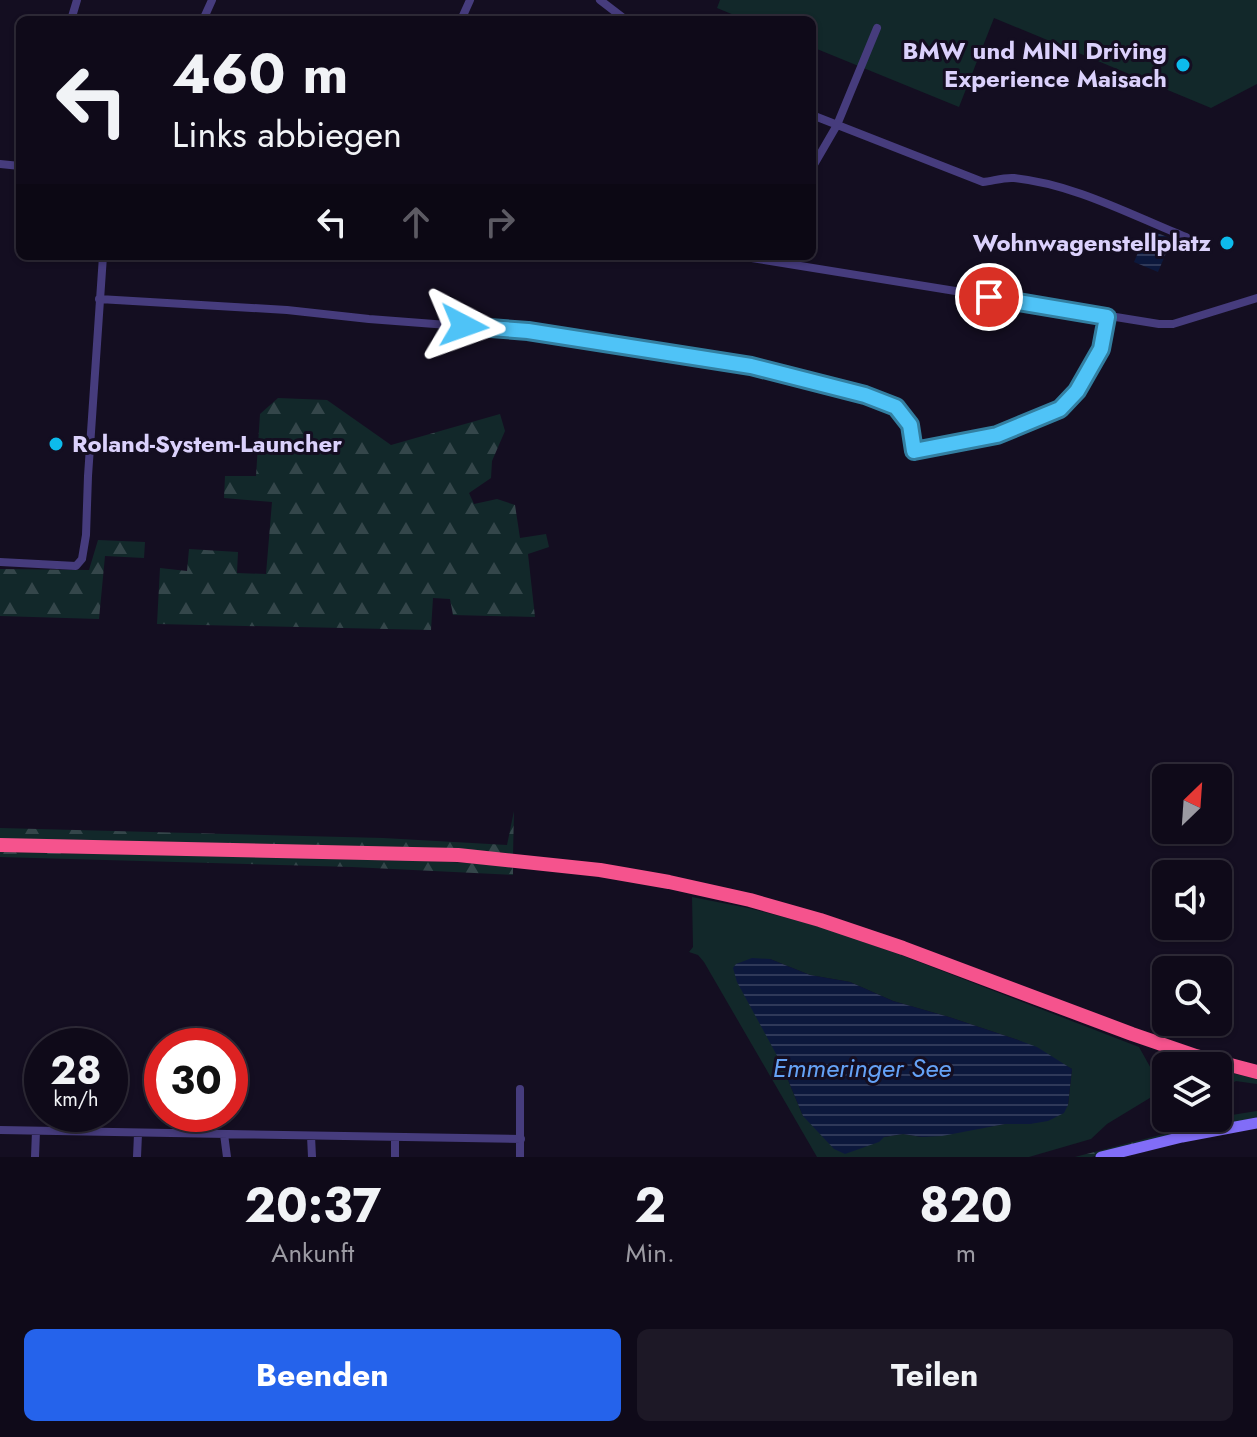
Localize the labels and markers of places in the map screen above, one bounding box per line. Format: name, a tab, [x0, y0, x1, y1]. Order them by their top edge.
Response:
place label: BMW und MINI Driving Experience Maisach	[903, 33, 1167, 96]
marker: BMW und MINI Driving Experience Maisach	[1174, 56, 1192, 74]
place label: Wohnwagenstellplatz	[973, 225, 1211, 260]
marker: Wohnwagenstellplatz	[1218, 234, 1236, 252]
pin	[955, 263, 1023, 331]
place label: Roland-System-Launcher	[72, 426, 342, 461]
marker: Roland-System-Launcher	[47, 435, 65, 453]

